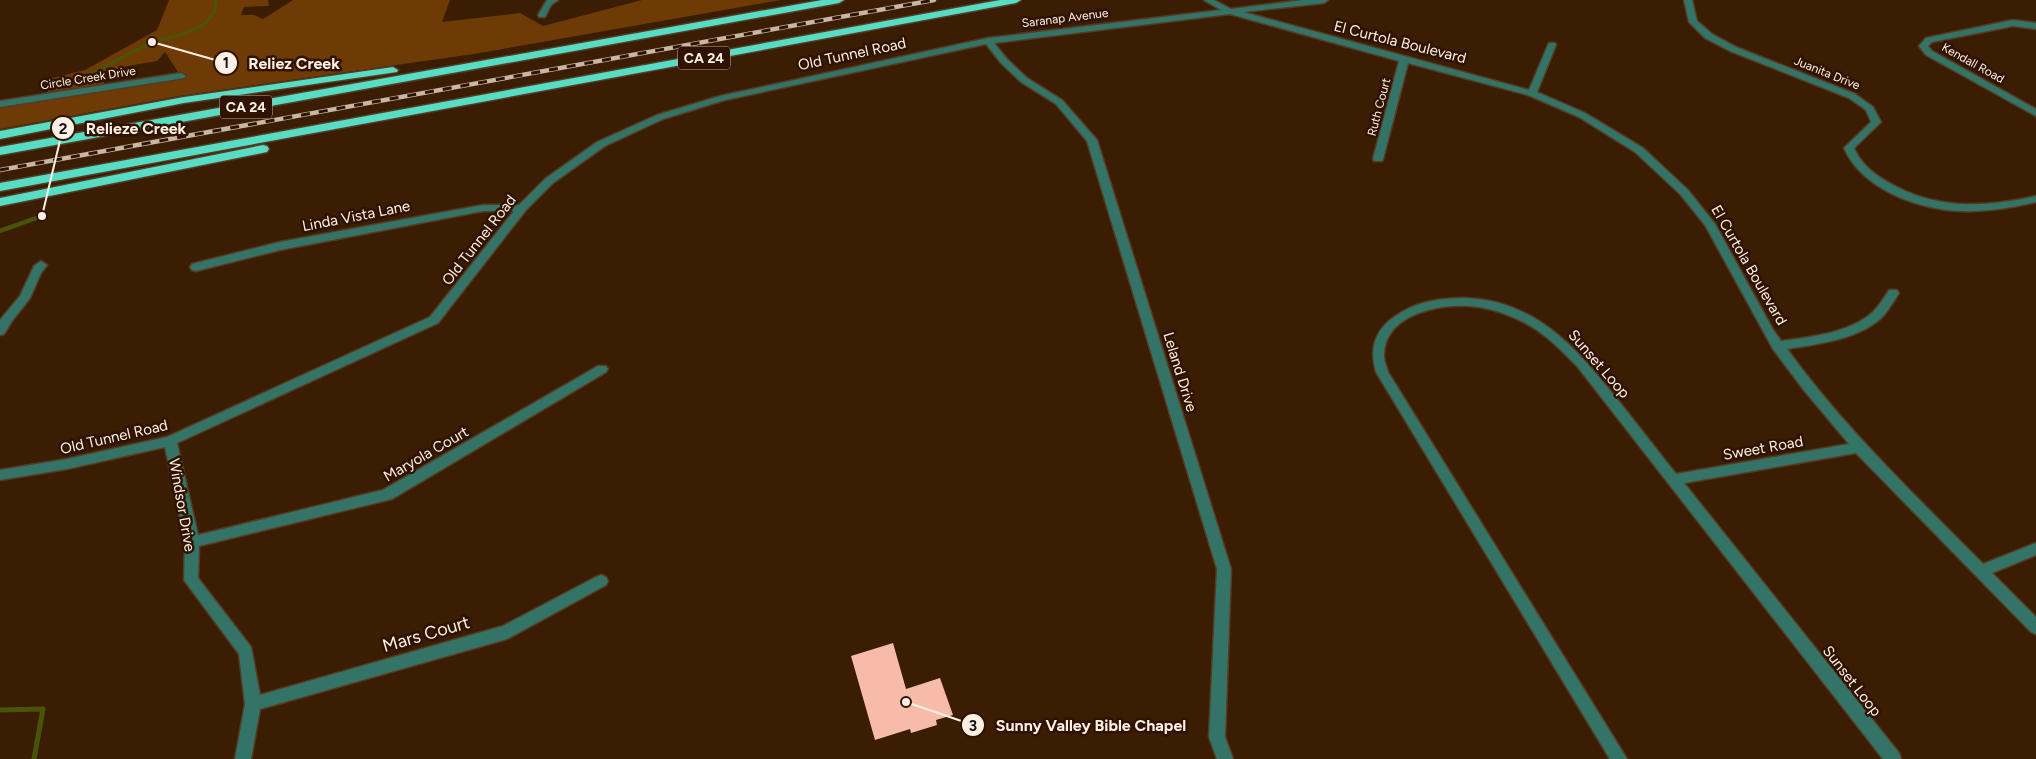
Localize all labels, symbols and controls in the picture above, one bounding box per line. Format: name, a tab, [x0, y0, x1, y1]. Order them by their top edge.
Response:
street label: Saranap Avenue	[1021, 6, 1110, 30]
street label: El Curtola Boulevard	[1332, 17, 1468, 67]
street label: Old Tunnel Road	[796, 34, 908, 74]
street label: Kendall Road	[1939, 40, 2007, 86]
road number: CA 24	[678, 46, 730, 70]
callout: Reliez Creek	[213, 48, 350, 79]
street label: Juanita Drive	[1792, 53, 1862, 93]
text: 1	[223, 54, 229, 72]
text: Reliez Creek	[248, 54, 340, 73]
street label: Circle Creek Drive	[39, 63, 137, 92]
street label: Ruth Court	[1365, 76, 1394, 137]
road number: CA 24	[220, 95, 272, 118]
callout: Relieze Creek	[50, 113, 196, 144]
text: Relieze Creek	[86, 119, 187, 138]
text: 2	[59, 120, 68, 138]
street label: Old Tunnel Road	[438, 191, 520, 289]
street label: Linda Vista Lane	[300, 197, 412, 235]
street label: El Curtola Boulevard	[1707, 202, 1791, 328]
street label: Sunset Loop	[1564, 326, 1634, 402]
street label: Leland Drive	[1159, 330, 1201, 414]
street label: Old Tunnel Road	[58, 416, 170, 458]
street label: Maryola Court	[380, 422, 472, 486]
street label: Sweet Road	[1722, 432, 1804, 464]
street label: Windsor Drive	[165, 457, 199, 553]
street label: Mars Court	[380, 611, 472, 657]
street label: Sunset Loop	[1819, 642, 1885, 720]
callout: Sunny Valley Bible Chapel	[961, 710, 1196, 741]
text: Sunny Valley Bible Chapel	[996, 716, 1186, 735]
text: 3	[969, 717, 977, 735]

